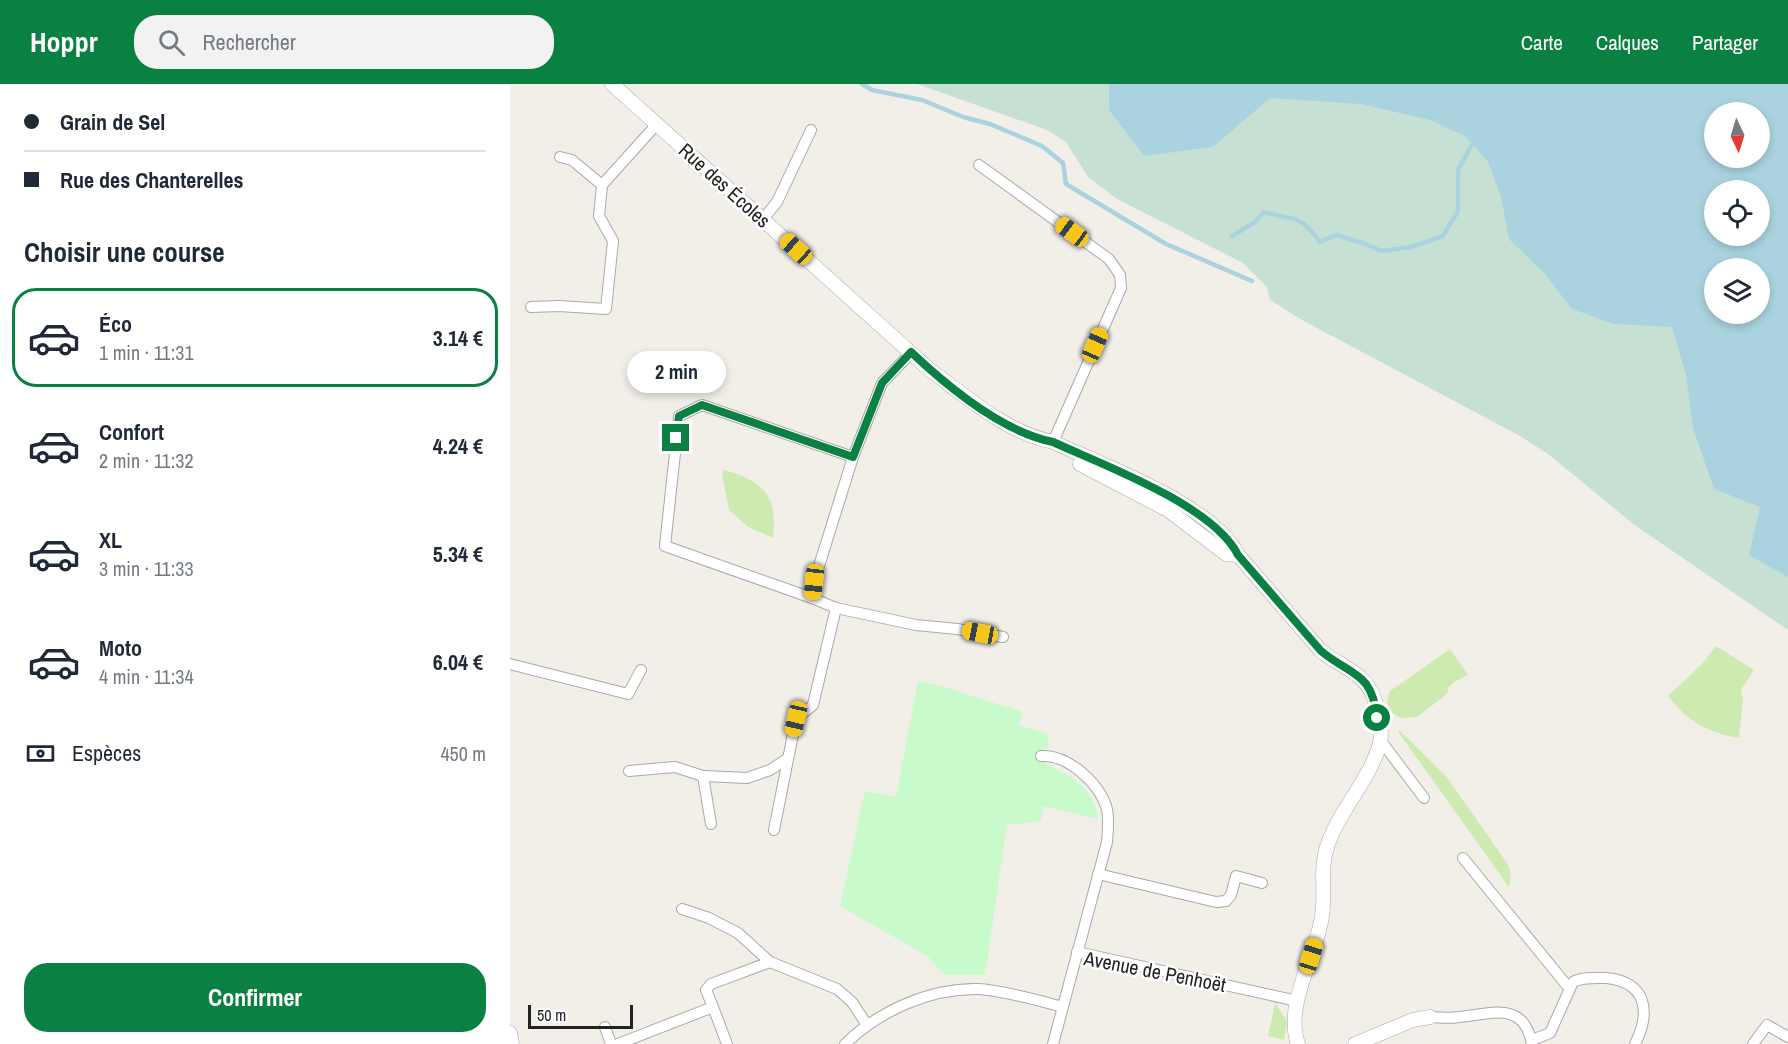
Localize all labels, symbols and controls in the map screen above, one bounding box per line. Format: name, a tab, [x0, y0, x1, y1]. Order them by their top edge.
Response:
search box	[134, 15, 554, 69]
text: Hoppr	[30, 23, 98, 61]
icon: search	[155, 26, 188, 59]
text: Rechercher	[203, 27, 296, 57]
text: Carte	[1521, 28, 1563, 57]
text: Calques	[1596, 28, 1659, 57]
text: Partager	[1692, 28, 1758, 57]
north arrow	[1704, 102, 1770, 168]
map controls	[1704, 102, 1770, 324]
text: Grain de Sel	[60, 107, 165, 137]
street label: Rue des Écoles	[673, 137, 777, 233]
text: Rue des Chanterelles	[60, 165, 243, 195]
button: locate	[1704, 180, 1770, 246]
car	[1052, 214, 1092, 250]
car	[777, 230, 815, 268]
text: Choisir une course	[24, 234, 225, 270]
button: layers	[1704, 258, 1770, 324]
text: Éco	[99, 309, 132, 339]
icon: car	[27, 311, 81, 365]
text: 3.14 €	[433, 323, 483, 353]
car	[1079, 325, 1111, 365]
text: 1 min · 11:31	[99, 339, 194, 366]
callout: 2 min	[626, 351, 726, 393]
text: 2 min	[655, 358, 698, 385]
text: Confort	[99, 417, 164, 447]
icon: car	[27, 419, 81, 473]
route end	[662, 424, 689, 451]
text: 4.24 €	[433, 431, 483, 461]
text: 2 min · 11:32	[99, 447, 194, 474]
text: XL	[99, 525, 122, 555]
icon: car	[27, 527, 81, 581]
text: 5.34 €	[433, 539, 483, 569]
text: 3 min · 11:33	[99, 555, 194, 582]
car	[803, 563, 825, 601]
car	[961, 621, 999, 645]
text: Moto	[99, 633, 142, 663]
icon: car	[27, 635, 81, 689]
text: 6.04 €	[433, 647, 483, 677]
text: 4 min · 11:34	[99, 663, 194, 690]
car	[783, 699, 809, 739]
route start	[1363, 704, 1390, 731]
icon: cash	[24, 737, 57, 770]
text: Espèces	[72, 738, 141, 768]
text: 450 m	[440, 740, 486, 767]
car	[1297, 936, 1325, 976]
street label: Avenue de Penhoët	[1081, 944, 1229, 998]
button: Confirmer	[24, 963, 486, 1032]
scale bar	[528, 1002, 633, 1030]
text: 50 m	[537, 1004, 566, 1026]

